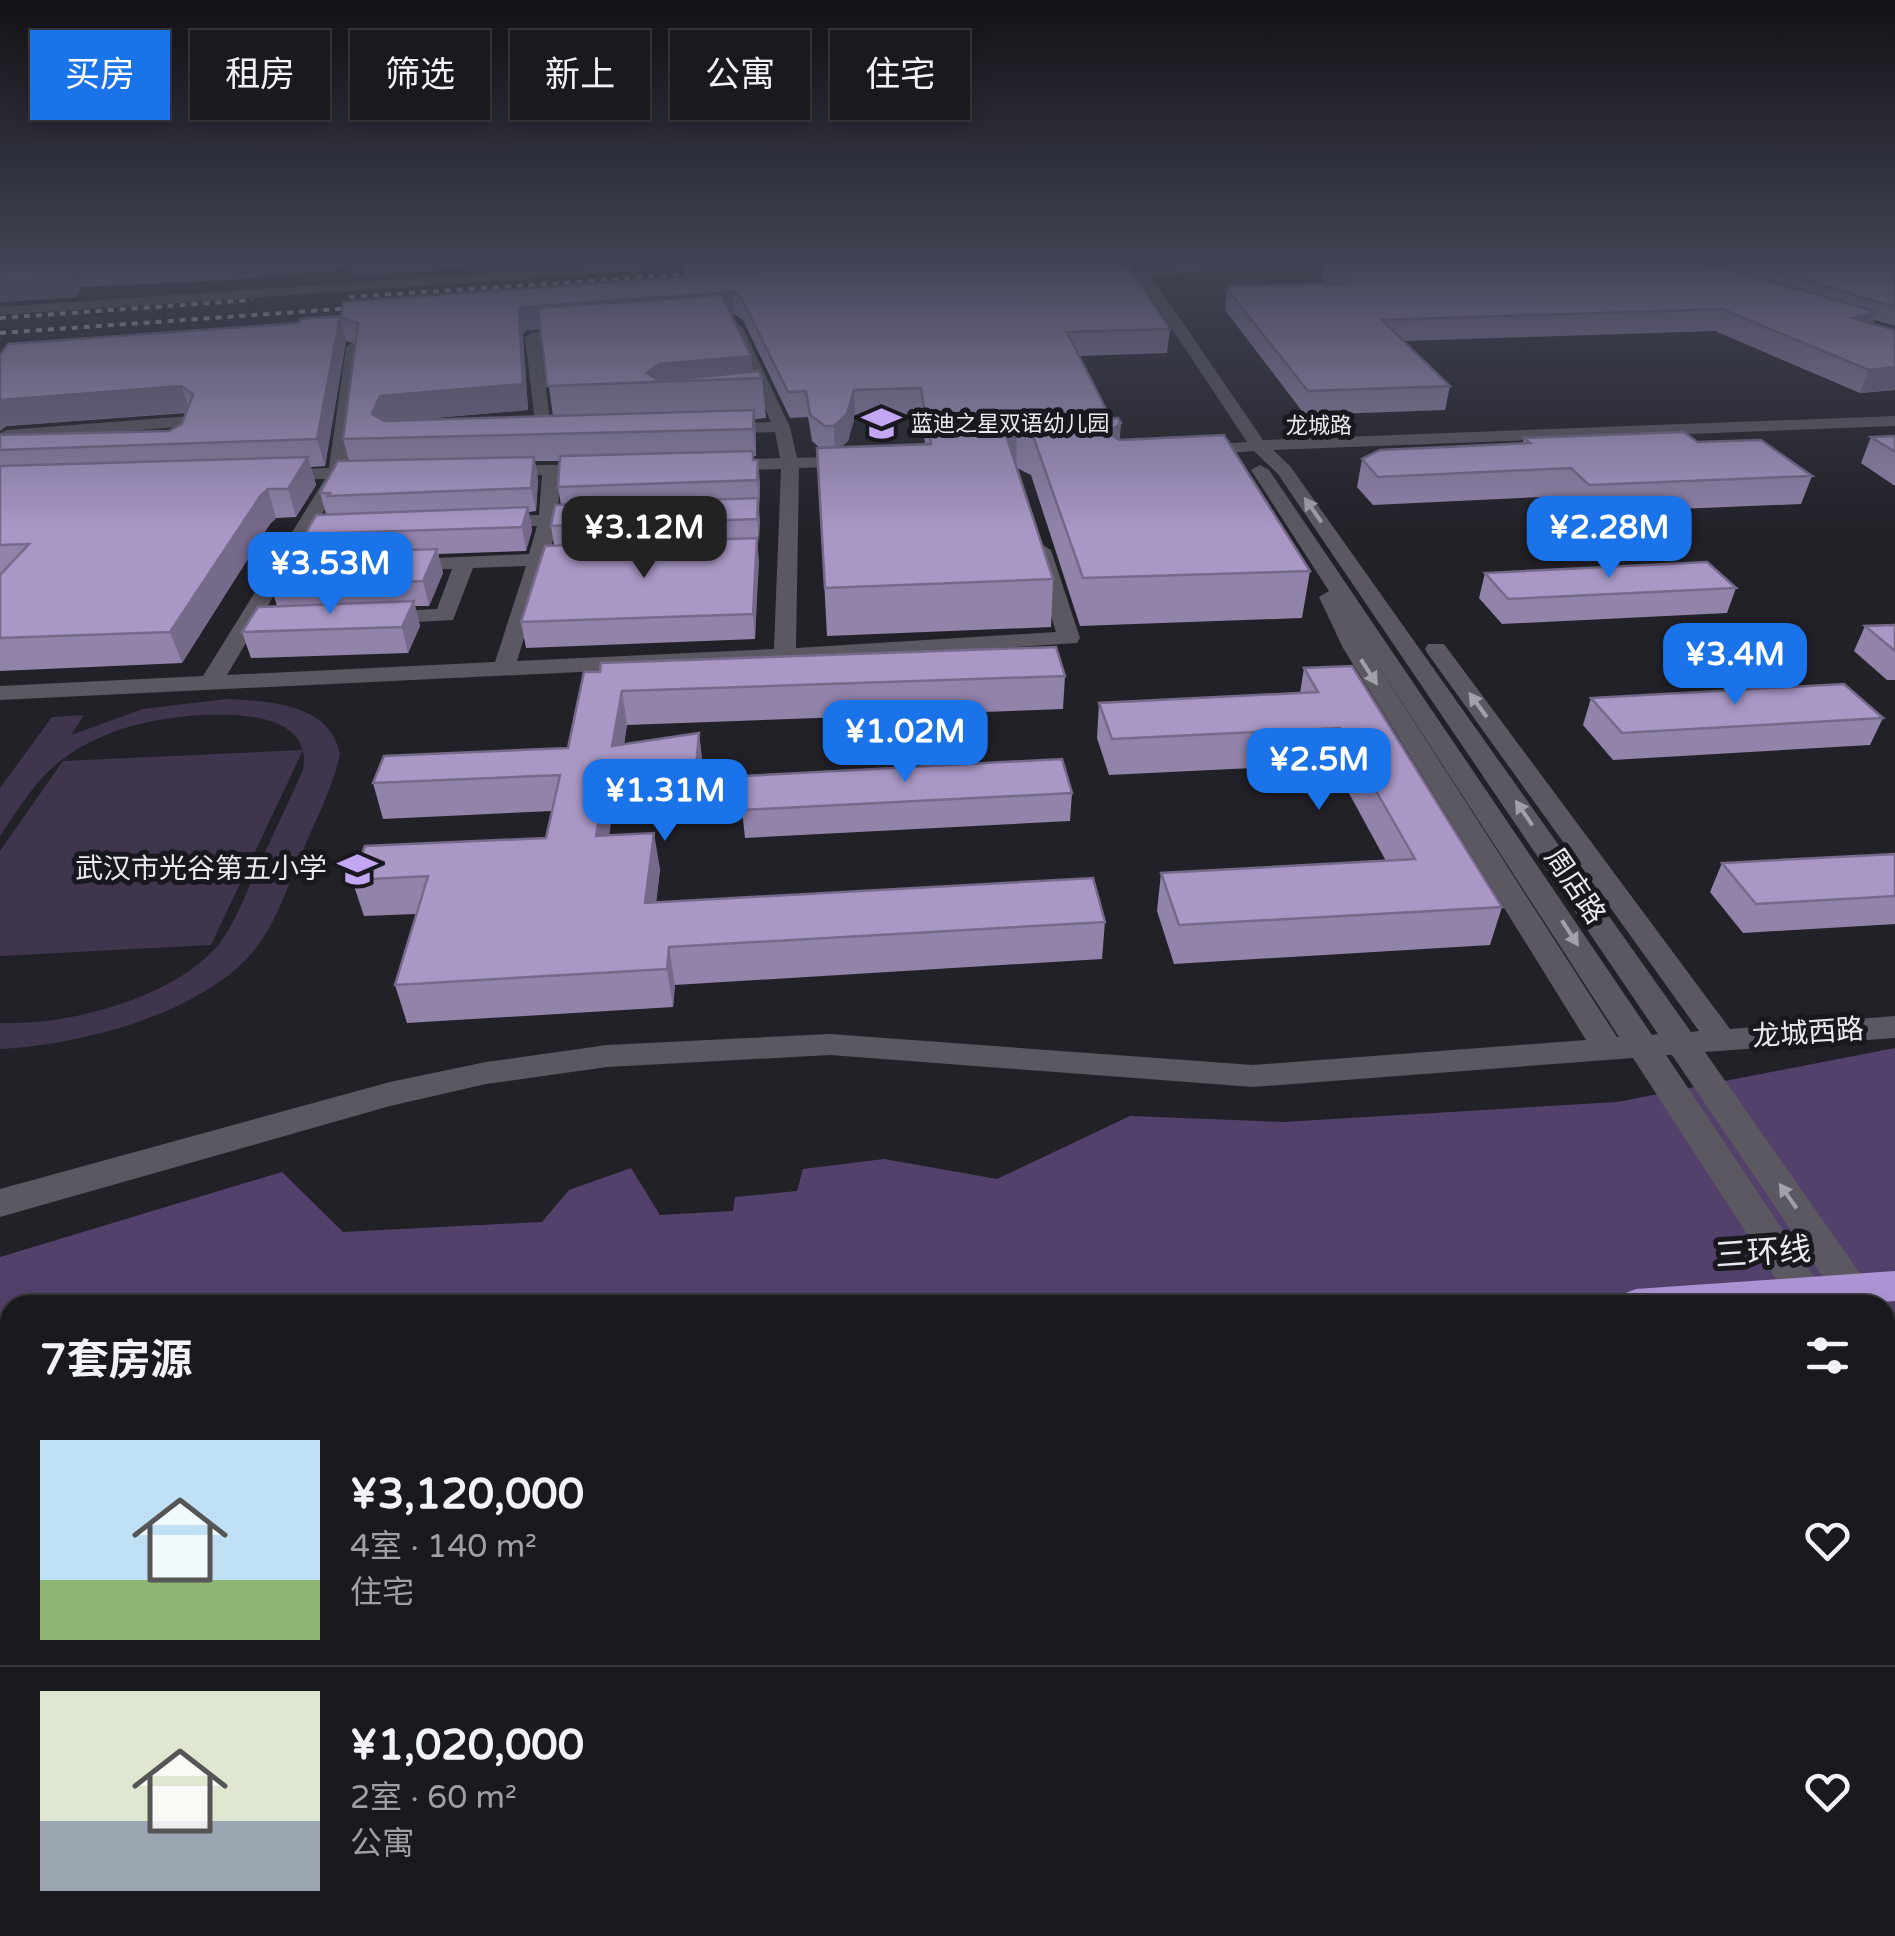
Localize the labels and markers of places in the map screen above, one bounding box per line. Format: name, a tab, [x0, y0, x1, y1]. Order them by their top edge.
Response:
school or university icon: 蓝迪之星双语幼儿园	[860, 403, 902, 445]
place label: 蓝迪之星双语幼儿园	[911, 411, 1109, 437]
pin: ¥3.12M	[563, 496, 725, 581]
pin: ¥2.28M	[1528, 496, 1690, 581]
pin: ¥3.53M	[249, 532, 411, 617]
pin: ¥3.4M	[1665, 623, 1805, 708]
pin: ¥1.02M	[824, 700, 986, 785]
pin: ¥2.5M	[1249, 728, 1389, 813]
pin: ¥1.31M	[584, 759, 746, 844]
school or university icon: 武汉市光谷第五小学	[336, 848, 378, 890]
place label: 武汉市光谷第五小学	[75, 852, 327, 886]

